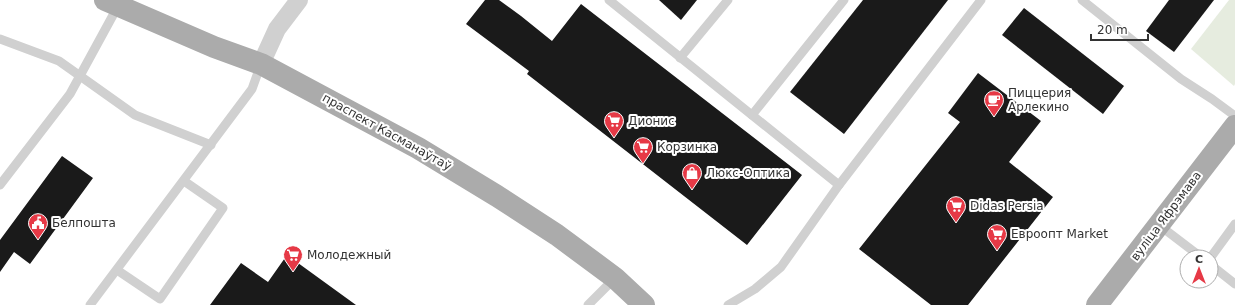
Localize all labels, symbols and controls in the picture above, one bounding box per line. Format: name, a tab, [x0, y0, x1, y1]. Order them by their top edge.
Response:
scale bar	[1091, 16, 1148, 42]
text: 20 m	[1097, 23, 1128, 37]
place label: Пиццерия Арлекино	[1008, 86, 1071, 114]
cafe icon: Пиццерия Арлекино	[983, 89, 1005, 117]
street label: праспект Касманаўтаў	[320, 91, 454, 173]
supermarket icon: Дионис	[603, 110, 625, 138]
place label: Дионис	[628, 114, 675, 128]
supermarket icon: Корзинка	[632, 136, 654, 164]
place label: Корзинка	[657, 140, 717, 154]
shop icon: Люкс-Оптика	[681, 162, 703, 190]
place label: Люкс-Оптика	[706, 166, 790, 180]
street label: вуліца Яфрэмава	[1128, 169, 1204, 263]
supermarket icon: Didas Persia	[945, 195, 967, 223]
place label: Didas Persia	[970, 199, 1044, 213]
public building icon: Белпошта	[27, 212, 49, 240]
place label: Белпошта	[52, 216, 116, 230]
supermarket icon: Евроопт Market	[986, 223, 1008, 251]
place label: Евроопт Market	[1011, 227, 1108, 241]
supermarket icon: Молодежный	[282, 244, 304, 272]
place label: Молодежный	[307, 248, 391, 262]
north arrow	[1179, 249, 1219, 289]
text: С	[1195, 253, 1203, 266]

